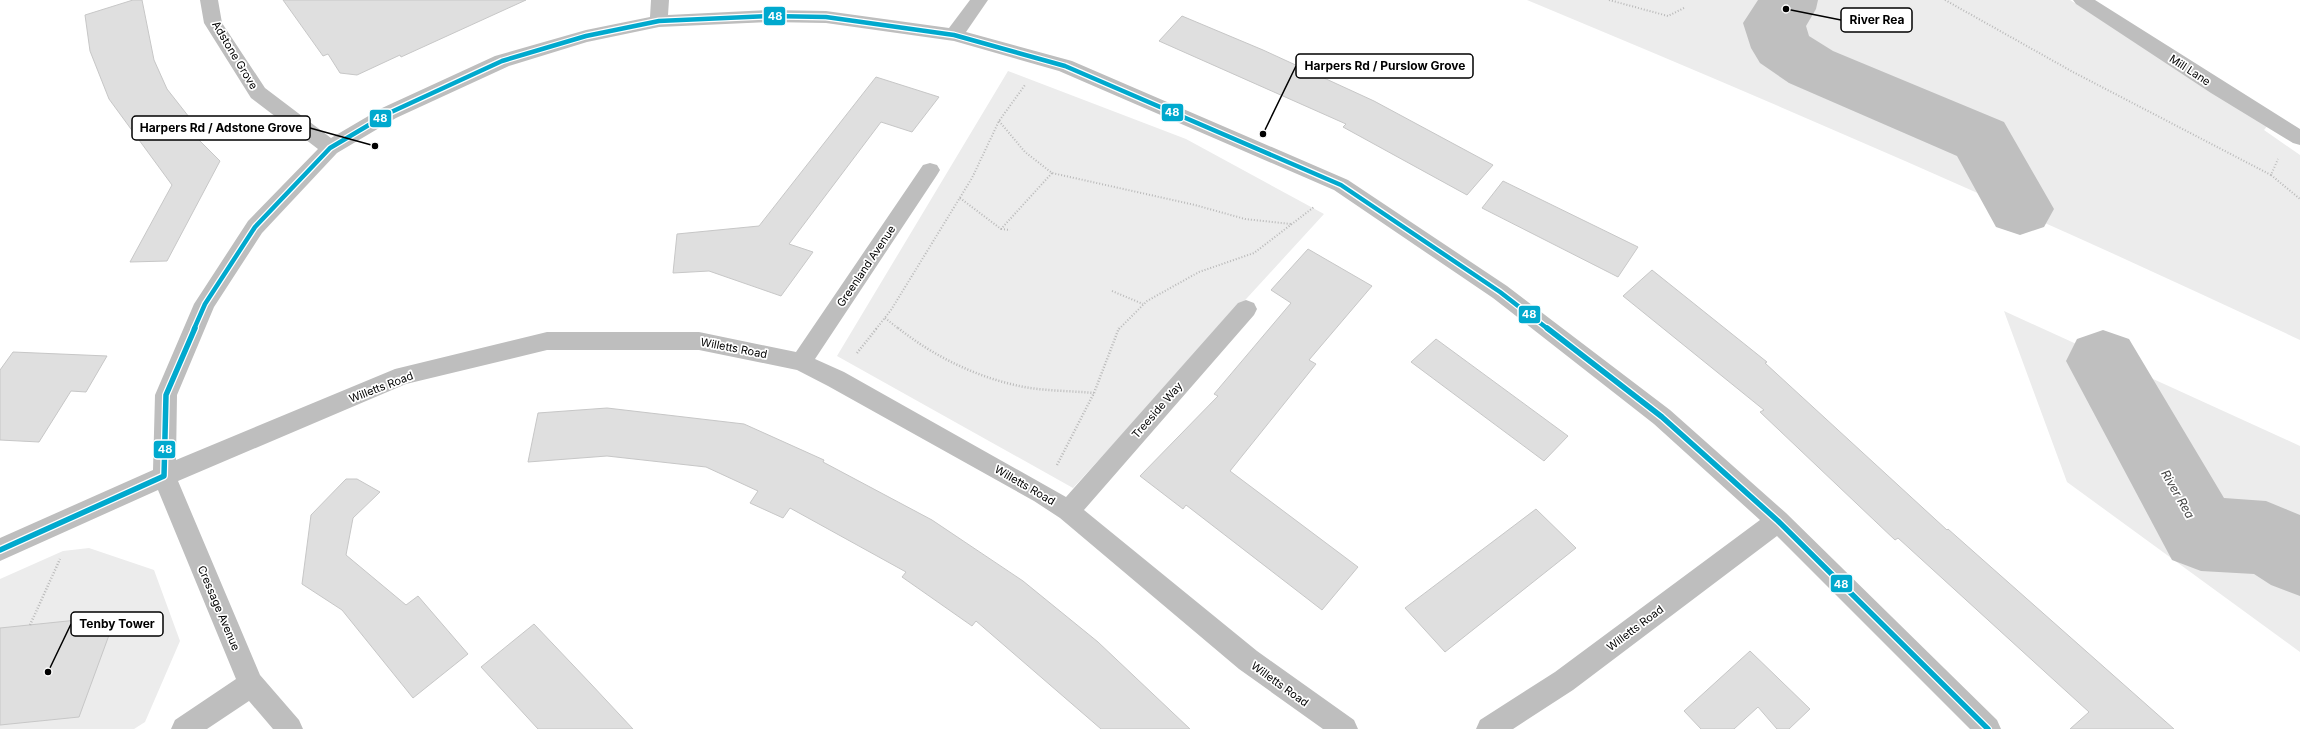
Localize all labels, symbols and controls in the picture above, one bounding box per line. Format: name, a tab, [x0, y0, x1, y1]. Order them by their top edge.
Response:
line badge: 48	[763, 6, 786, 26]
callout: River Rea	[1841, 8, 1912, 32]
text: 48	[768, 9, 782, 23]
text: River Rea	[1850, 12, 1905, 27]
street label: Adstone Grove	[209, 18, 261, 92]
street label: Mill Lane	[2167, 52, 2213, 88]
callout: Harpers Rd / Purslow Grove	[1296, 54, 1473, 78]
text: Harpers Rd / Purslow Grove	[1305, 58, 1465, 73]
line badge: 48	[1161, 103, 1184, 122]
text: 48	[1165, 105, 1179, 119]
line badge: 48	[369, 109, 392, 128]
text: 48	[373, 111, 387, 125]
callout: Harpers Rd / Adstone Grove	[132, 116, 310, 140]
text: Harpers Rd / Adstone Grove	[140, 120, 302, 135]
street label: Greenland Avenue	[834, 223, 898, 309]
line badge: 48	[1518, 305, 1541, 324]
text: 48	[1522, 307, 1536, 321]
street label: Willetts Road	[700, 335, 768, 361]
street label: Willetts Road	[347, 368, 415, 406]
street label: Treeside Way	[1129, 379, 1185, 441]
line badge: 48	[153, 440, 176, 459]
text: 48	[158, 442, 172, 456]
street label: Willetts Road	[992, 462, 1058, 508]
water label: River Rea	[2158, 467, 2198, 521]
street label: Cressage Avenue	[195, 563, 243, 653]
line badge: 48	[1830, 574, 1853, 593]
text: 48	[1834, 577, 1848, 591]
street label: Willetts Road	[1604, 602, 1666, 654]
callout: Tenby Tower	[71, 612, 163, 636]
text: Tenby Tower	[79, 616, 155, 631]
street label: Willetts Road	[1249, 658, 1311, 710]

